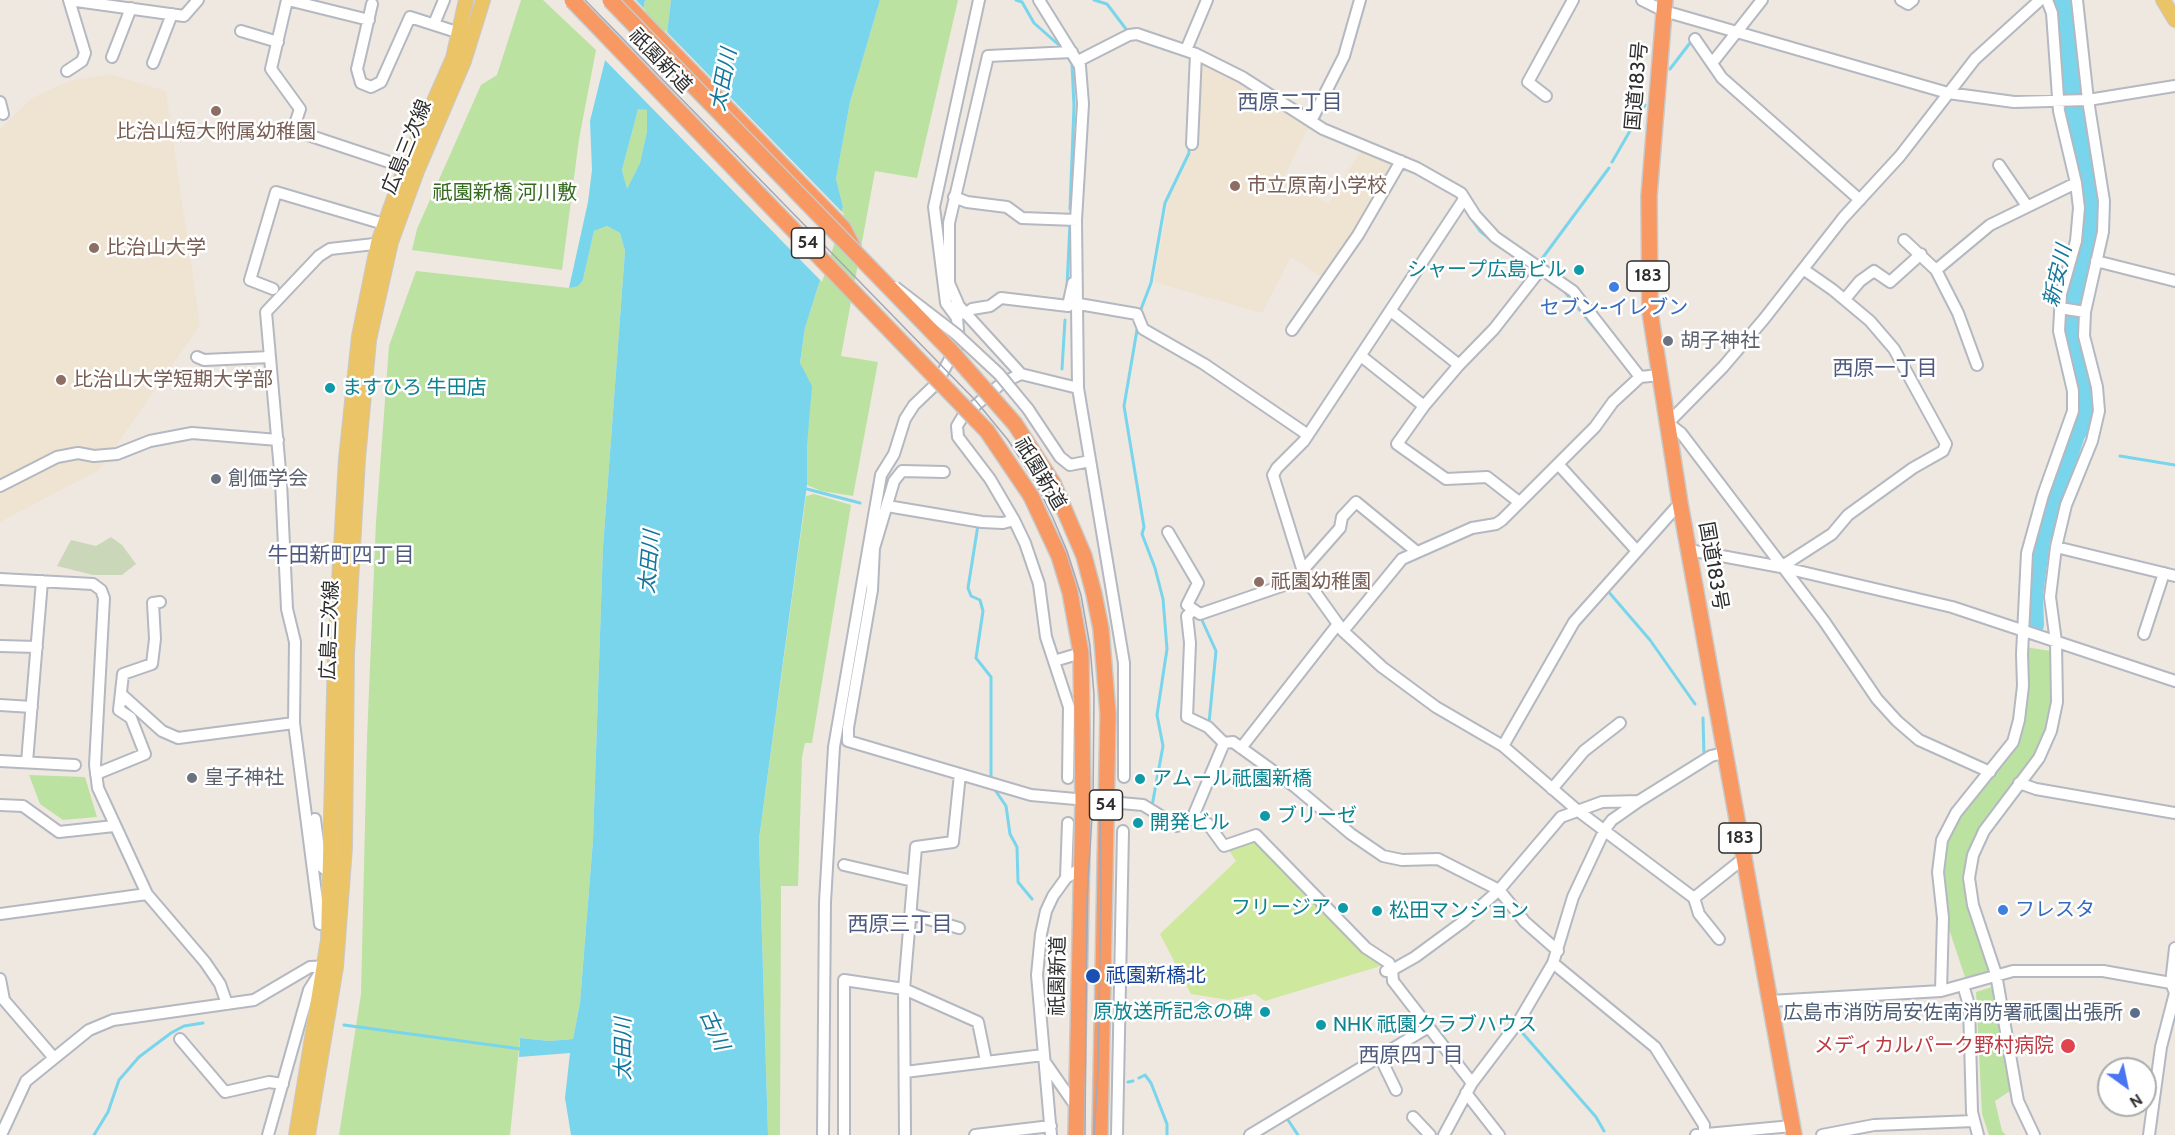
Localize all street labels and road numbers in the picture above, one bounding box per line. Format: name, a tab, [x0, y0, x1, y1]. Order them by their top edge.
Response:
street label: 祇園新道	[624, 24, 696, 98]
street label: 国道183号	[1621, 40, 1653, 132]
street label: 広島三次線	[377, 96, 437, 198]
road number: 54	[792, 228, 824, 258]
road number: 183	[1627, 261, 1669, 291]
street label: 祇園新道	[1009, 434, 1071, 514]
street label: 国道183号	[1693, 520, 1733, 612]
street label: 広島三次線	[316, 580, 344, 680]
road number: 54	[1090, 790, 1122, 820]
road number: 183	[1719, 823, 1761, 853]
street label: 祇園新道	[1045, 936, 1071, 1016]

